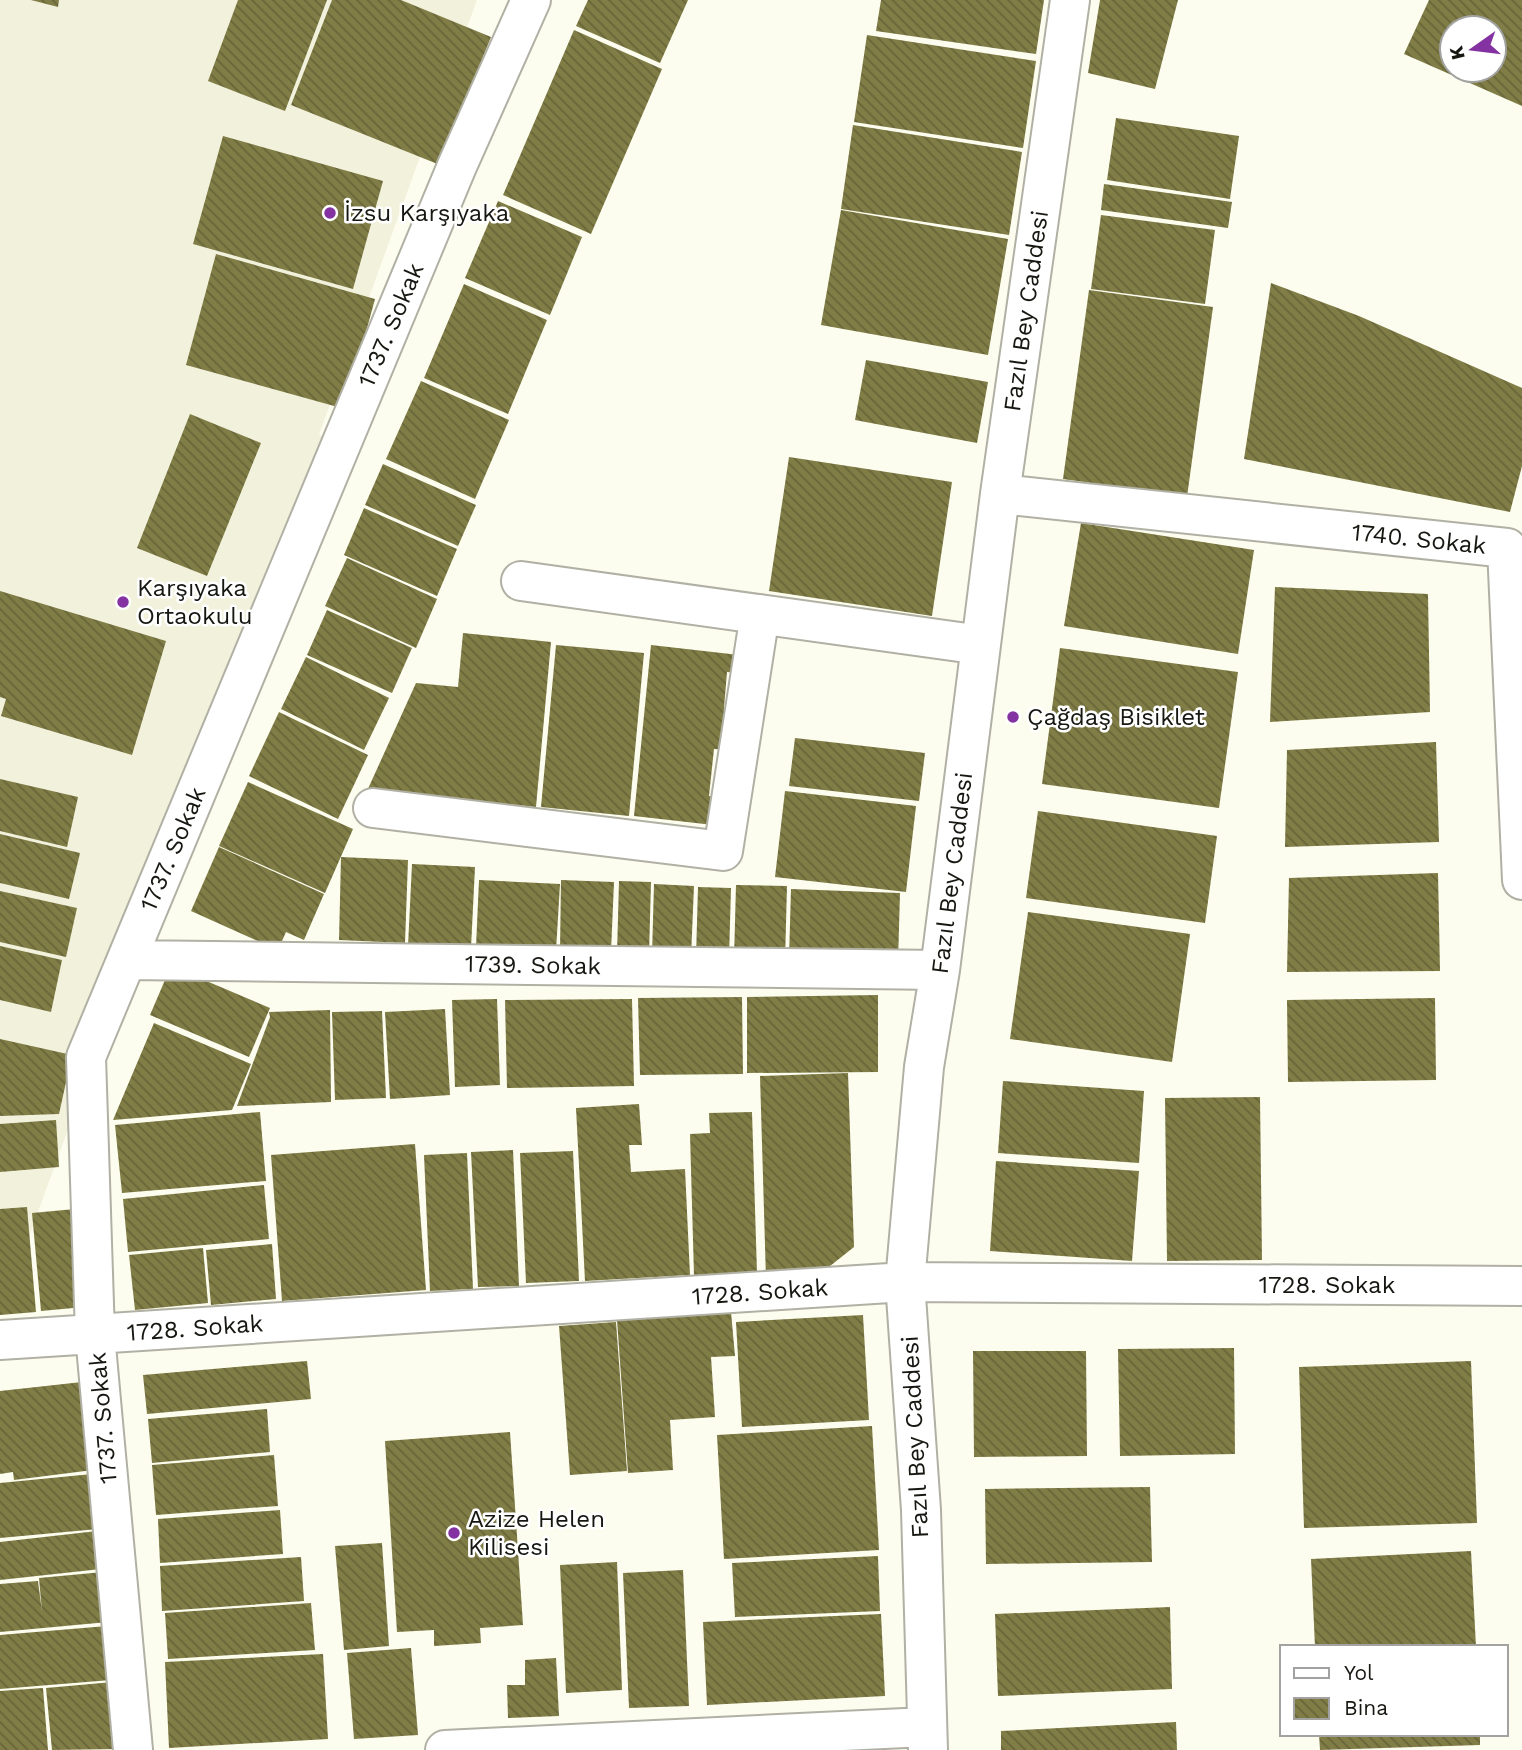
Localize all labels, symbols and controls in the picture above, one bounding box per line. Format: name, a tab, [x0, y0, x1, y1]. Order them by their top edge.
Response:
north arrow	[1438, 14, 1508, 84]
text: K	[1444, 44, 1470, 62]
place label: İzsu Karşıyaka	[344, 199, 509, 227]
marker: İzsu Karşıyaka	[322, 205, 338, 221]
street label: Fazıl Bey Caddesi	[998, 209, 1054, 413]
street label: 1737. Sokak	[352, 258, 430, 391]
street label: 1740. Sokak	[1350, 518, 1488, 560]
place label: Karşıyaka Ortaokulu	[137, 574, 253, 630]
marker: Karşıyaka Ortaokulu	[115, 594, 131, 610]
place label: Çağdaş Bisiklet	[1027, 703, 1205, 731]
marker: Çağdaş Bisiklet	[1005, 709, 1021, 725]
street label: Fazıl Bey Caddesi	[926, 771, 978, 975]
street label: 1737. Sokak	[134, 782, 212, 915]
street label: 1739. Sokak	[465, 950, 602, 980]
street label: 1728. Sokak	[1259, 1271, 1396, 1299]
street label: 1728. Sokak	[691, 1273, 829, 1311]
street label: 1728. Sokak	[126, 1309, 264, 1347]
street label: Fazıl Bey Caddesi	[896, 1335, 934, 1539]
street label: 1737. Sokak	[83, 1351, 123, 1485]
place label: Azize Helen Kilisesi	[468, 1505, 605, 1561]
marker: Azize Helen Kilisesi	[446, 1525, 462, 1541]
legend	[1280, 1645, 1508, 1736]
text: Yol	[1344, 1660, 1374, 1685]
text: Bina	[1344, 1695, 1388, 1720]

